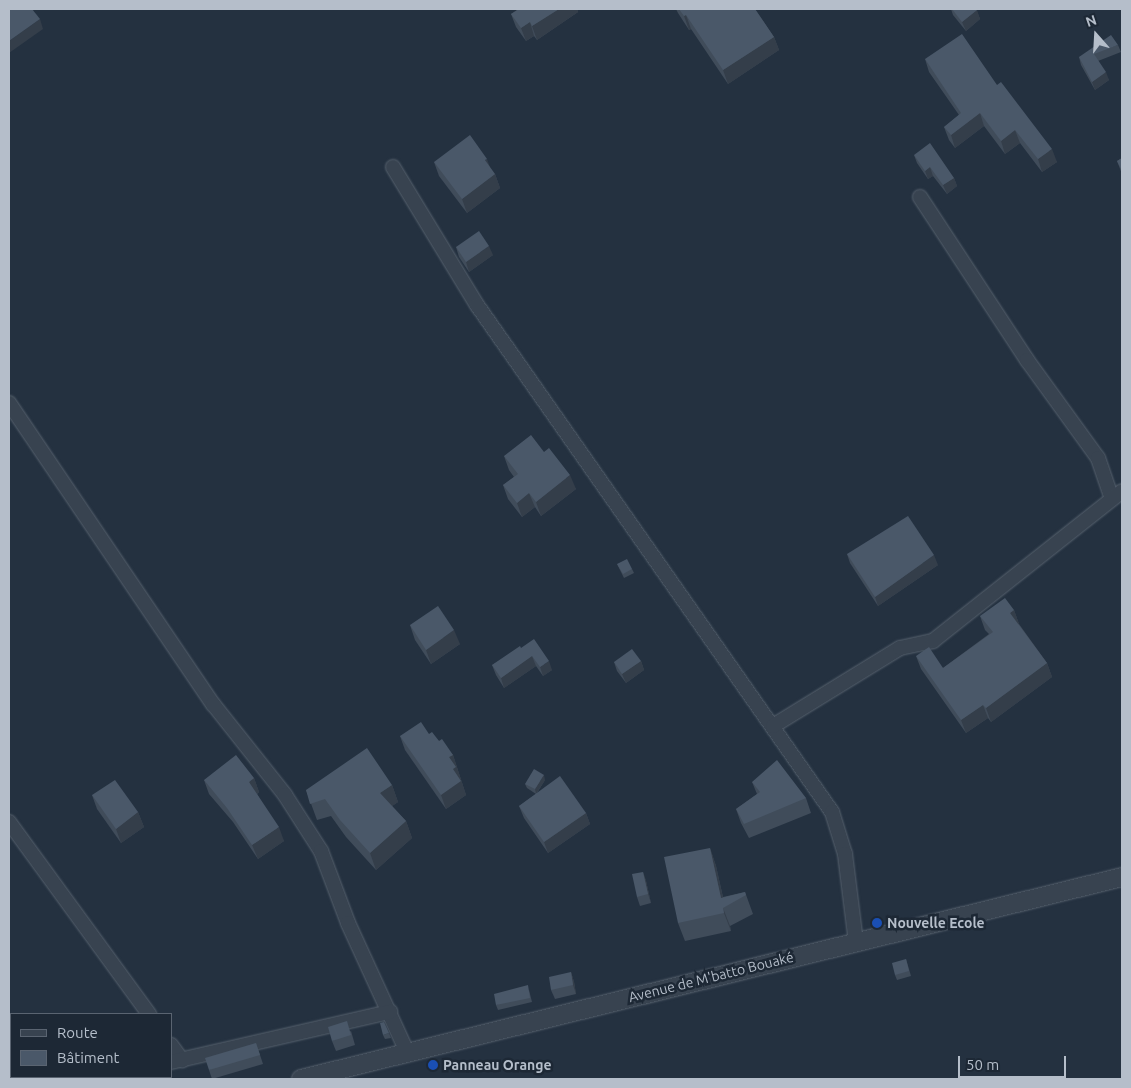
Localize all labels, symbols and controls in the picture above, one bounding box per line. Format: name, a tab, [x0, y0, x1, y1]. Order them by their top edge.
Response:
north arrow	[1071, 10, 1121, 60]
text: N	[1084, 12, 1099, 30]
place label: Nouvelle Ecole	[887, 915, 985, 931]
marker: Nouvelle Ecole	[871, 917, 883, 929]
street label: Avenue de M'batto Bouaké	[627, 948, 795, 1006]
legend	[10, 1013, 172, 1078]
text: Route	[57, 1024, 98, 1041]
scale bar	[961, 1046, 1068, 1078]
text: Bâtiment	[57, 1049, 119, 1066]
text: 50 m	[966, 1056, 999, 1073]
place label: Panneau Orange	[443, 1057, 552, 1073]
marker: Panneau Orange	[427, 1059, 439, 1071]

